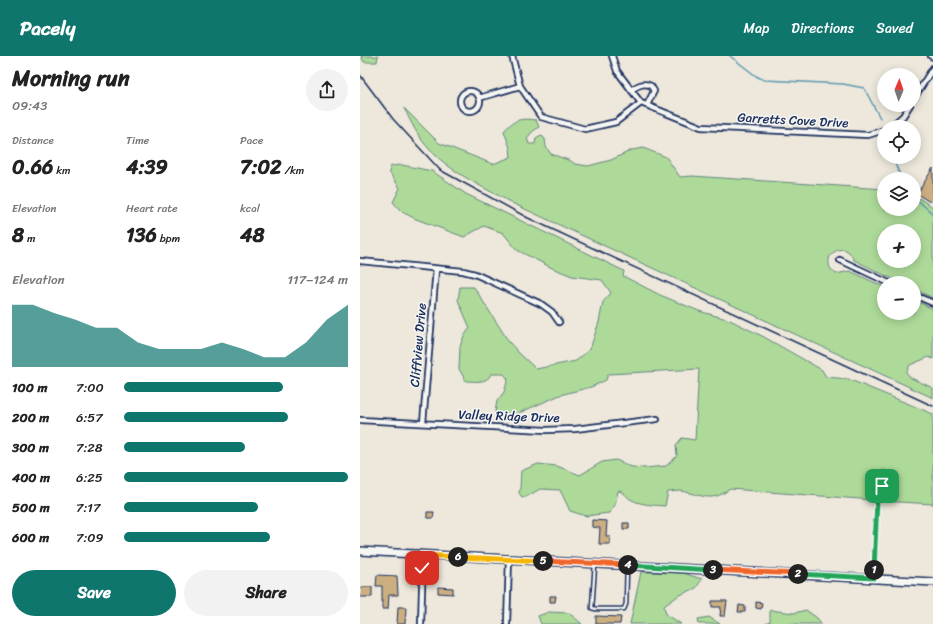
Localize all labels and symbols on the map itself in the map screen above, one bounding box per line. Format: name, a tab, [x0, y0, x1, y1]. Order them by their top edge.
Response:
north arrow	[877, 68, 921, 112]
street label: Garretts Cove Drive	[737, 106, 849, 134]
street label: Cliffview Drive	[403, 302, 433, 388]
street label: Valley Ridge Drive	[458, 403, 560, 429]
pin	[865, 469, 899, 503]
pin: 6	[448, 547, 468, 567]
pin	[405, 551, 439, 585]
pin: 5	[533, 551, 553, 571]
pin: 4	[618, 555, 638, 575]
pin: 3	[703, 560, 723, 580]
pin: 1	[864, 560, 884, 580]
pin: 2	[788, 564, 808, 584]

